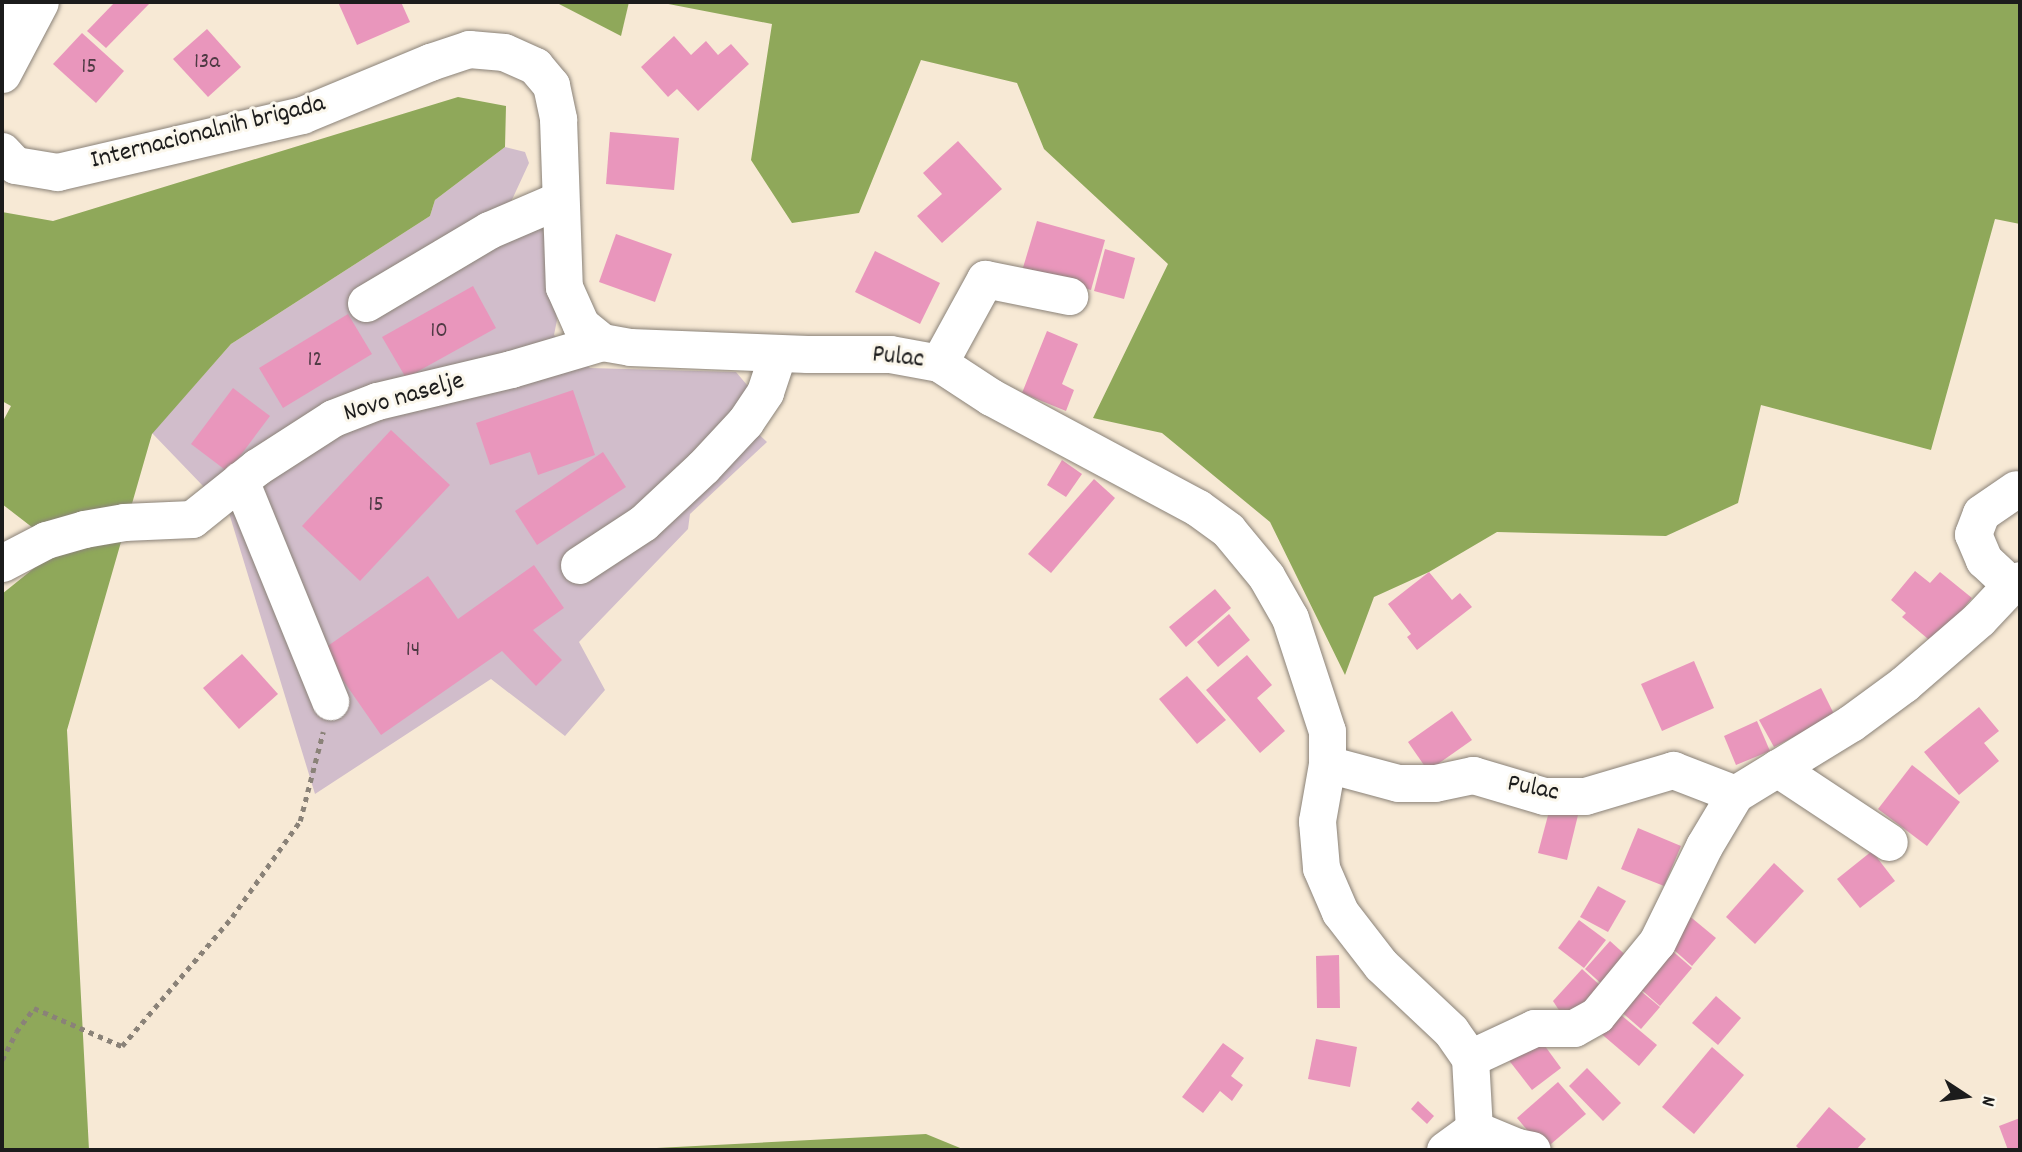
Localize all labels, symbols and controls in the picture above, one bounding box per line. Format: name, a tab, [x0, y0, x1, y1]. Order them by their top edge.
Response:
house number: 13a	[194, 49, 220, 77]
house number: 15	[81, 54, 97, 82]
street label: Internacionalnih brigada	[88, 89, 328, 177]
house number: 10	[430, 318, 448, 346]
street label: Pulac	[871, 340, 925, 376]
house number: 12	[307, 347, 323, 375]
street label: Novo naselje	[340, 366, 468, 430]
house number: 15	[368, 492, 384, 520]
house number: 14	[406, 637, 420, 665]
street label: Pulac	[1505, 769, 1561, 809]
north arrow	[1931, 1061, 2001, 1131]
text: N	[1973, 1093, 2001, 1108]

